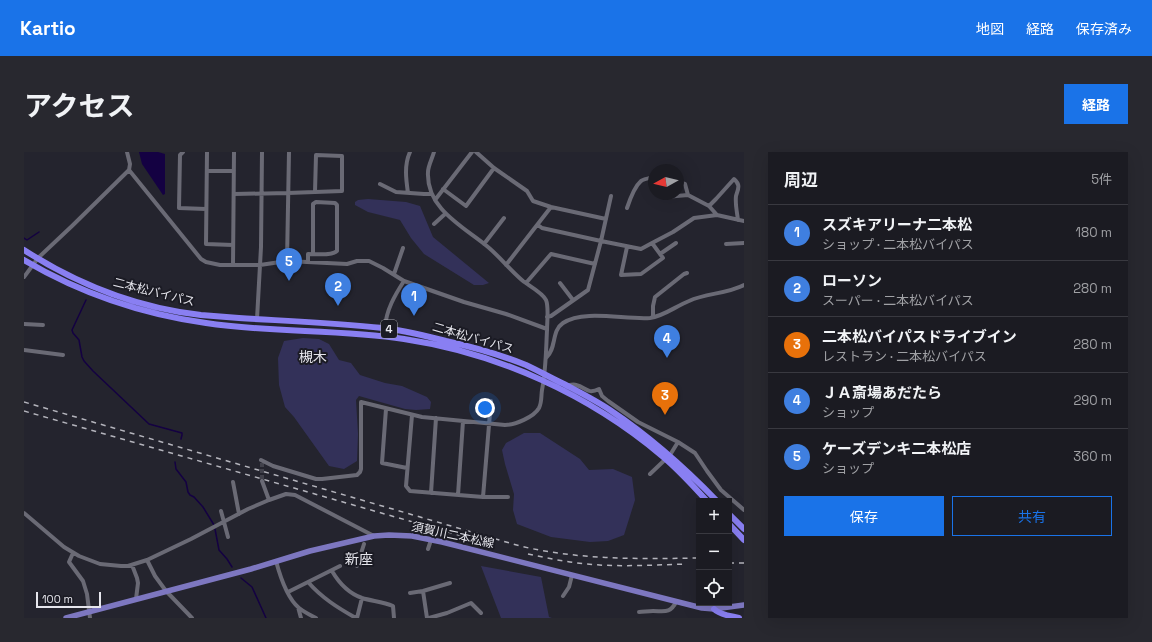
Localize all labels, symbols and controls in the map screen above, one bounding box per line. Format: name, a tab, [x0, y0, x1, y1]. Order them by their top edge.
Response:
text: Kartio	[20, 16, 76, 41]
text: 地図	[976, 20, 1004, 38]
text: 経路	[1026, 20, 1054, 38]
text: 保存済み	[1076, 20, 1132, 38]
button: 経路	[1064, 84, 1128, 124]
text: アクセス	[24, 88, 135, 124]
north arrow	[648, 164, 684, 200]
text: 周辺	[784, 169, 818, 191]
text: 5件	[1091, 171, 1112, 188]
text: スズキアリーナ二本松	[822, 215, 972, 234]
text: 1	[794, 224, 800, 241]
text: 180 m	[1076, 224, 1112, 241]
text: ショップ · 二本松バイパス	[822, 236, 974, 253]
pin: 5	[276, 248, 302, 281]
text: ローソン	[822, 271, 882, 290]
pin: 2	[325, 273, 351, 306]
street label: 二本松バイパス	[111, 274, 197, 310]
text: 2	[793, 280, 801, 297]
text: 280 m	[1073, 280, 1112, 297]
pin: 1	[401, 283, 427, 316]
text: スーパー · 二本松バイパス	[822, 292, 974, 309]
street label: 二本松バイパス	[431, 319, 515, 357]
road number: 4	[381, 320, 397, 338]
pin: 4	[654, 325, 680, 358]
text: 二本松バイパスドライブイン	[822, 327, 1017, 346]
text: 3	[793, 336, 801, 353]
text: 280 m	[1073, 336, 1112, 353]
district label: 槻木	[299, 348, 327, 366]
text: レストラン · 二本松バイパス	[822, 348, 987, 365]
pin: 3	[652, 382, 678, 415]
text: ＪＡ斎場あだたら	[822, 383, 942, 402]
text: 4	[793, 392, 801, 409]
text: 290 m	[1073, 392, 1112, 409]
your location	[475, 398, 495, 418]
text: ショップ	[822, 404, 874, 421]
text: ケーズデンキ二本松店	[822, 439, 971, 458]
text: 5	[793, 448, 801, 465]
text: 360 m	[1073, 448, 1112, 465]
text: ショップ	[822, 460, 874, 477]
button: 保存	[784, 496, 944, 536]
button: 共有	[952, 496, 1112, 536]
map controls	[696, 498, 732, 606]
button: +	[696, 498, 732, 534]
street label: 須賀川二本松線	[410, 518, 496, 552]
button: −	[696, 534, 732, 570]
district label: 新座	[345, 550, 373, 568]
button: locate	[696, 570, 732, 606]
scale bar	[36, 590, 101, 609]
text: 100 m	[42, 592, 73, 606]

